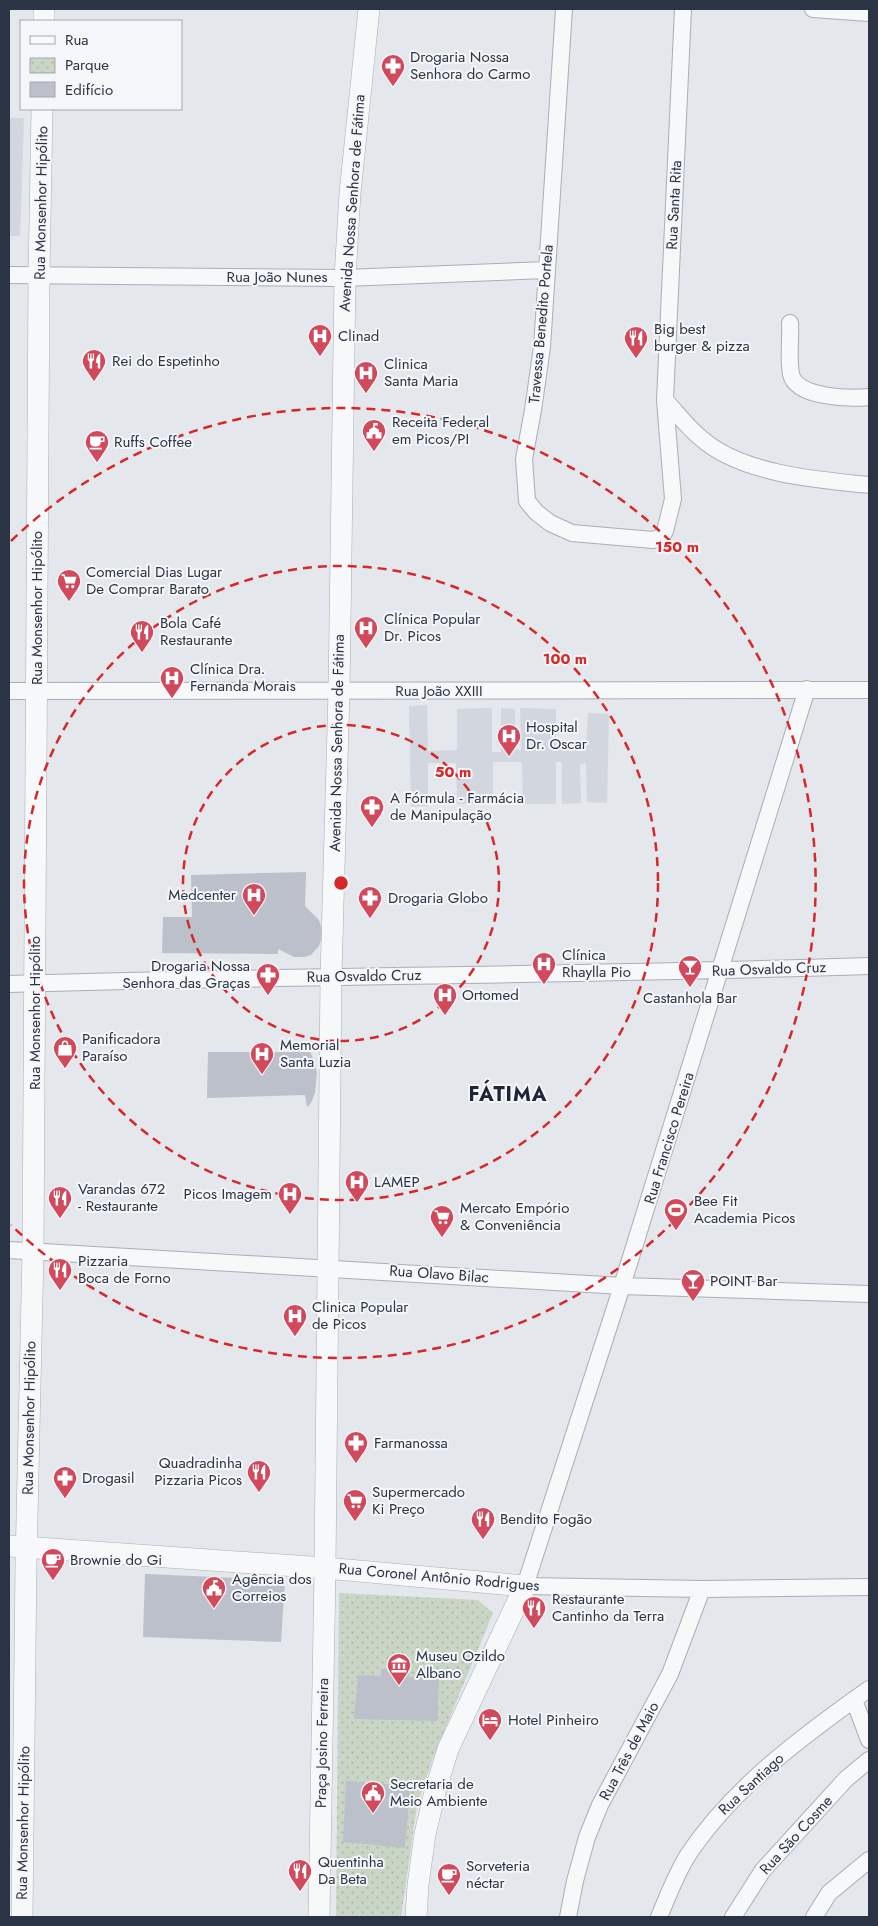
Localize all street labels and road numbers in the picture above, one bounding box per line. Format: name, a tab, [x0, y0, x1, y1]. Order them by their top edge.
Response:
street label: Avenida Nossa Senhora de Fátima	[333, 94, 371, 312]
street label: Rua Monsenhor Hipólito	[29, 126, 53, 280]
street label: Rua Santa Rita	[661, 160, 687, 250]
street label: Travessa Benedito Portela	[523, 244, 559, 404]
street label: Rua João Nunes	[227, 266, 327, 288]
street label: Rua Monsenhor Hipólito	[26, 531, 48, 685]
street label: Avenida Nossa Senhora de Fátima	[324, 634, 350, 852]
street label: Rua João XXIII	[395, 680, 483, 702]
street label: Rua Monsenhor Hipólito	[24, 936, 46, 1090]
street label: Rua Osvaldo Cruz	[711, 956, 827, 982]
street label: Rua Osvaldo Cruz	[307, 964, 422, 988]
street label: Rua Francisco Pereira	[638, 1069, 700, 1207]
street label: Rua Olavo Bilac	[389, 1260, 489, 1288]
street label: Rua Monsenhor Hipólito	[17, 1341, 41, 1495]
street label: Rua Coronel Antônio Rodrigues	[338, 1557, 540, 1597]
street label: Praça Josino Ferreira	[310, 1678, 334, 1808]
street label: Rua Três de Maio	[594, 1698, 664, 1804]
street label: Rua Monsenhor Hipólito	[11, 1746, 35, 1900]
street label: Rua Santiago	[713, 1748, 789, 1820]
street label: Rua São Cosme	[754, 1790, 838, 1880]

